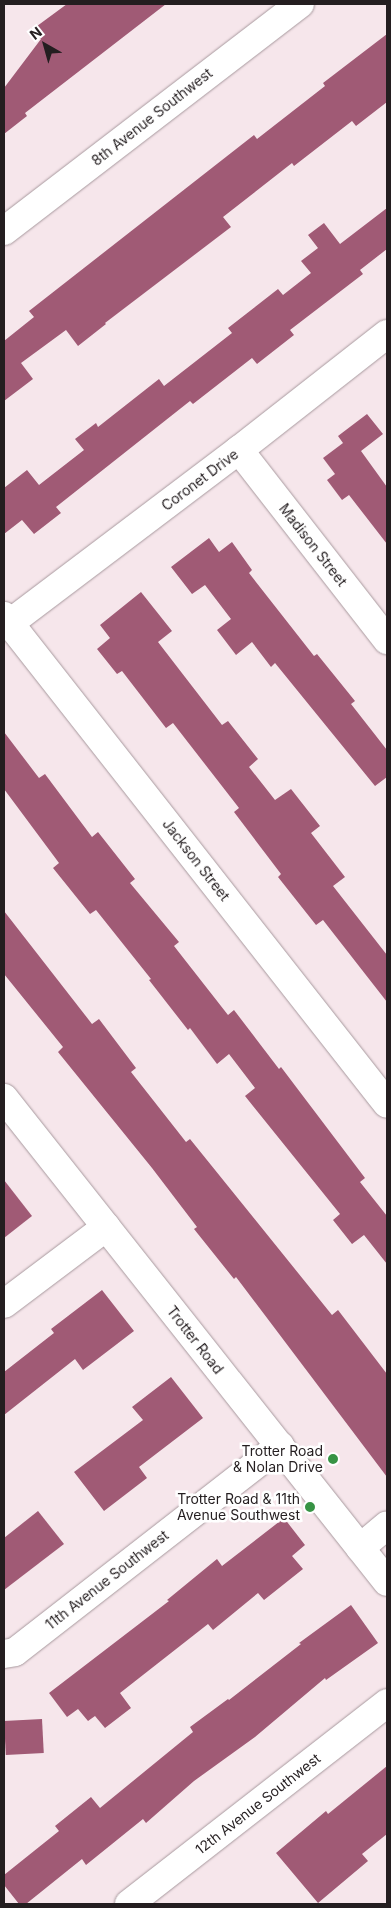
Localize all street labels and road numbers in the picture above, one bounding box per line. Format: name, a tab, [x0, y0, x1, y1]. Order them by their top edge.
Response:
street label: 8th Avenue Southwest	[88, 65, 216, 169]
street label: Coronet Drive	[158, 446, 242, 514]
street label: Madison Street	[276, 500, 350, 590]
street label: Jackson Street	[159, 816, 233, 904]
street label: Trotter Road	[163, 1303, 227, 1377]
street label: 11th Avenue Southwest	[42, 1527, 172, 1633]
street label: 12th Avenue Southwest	[192, 1750, 324, 1858]

